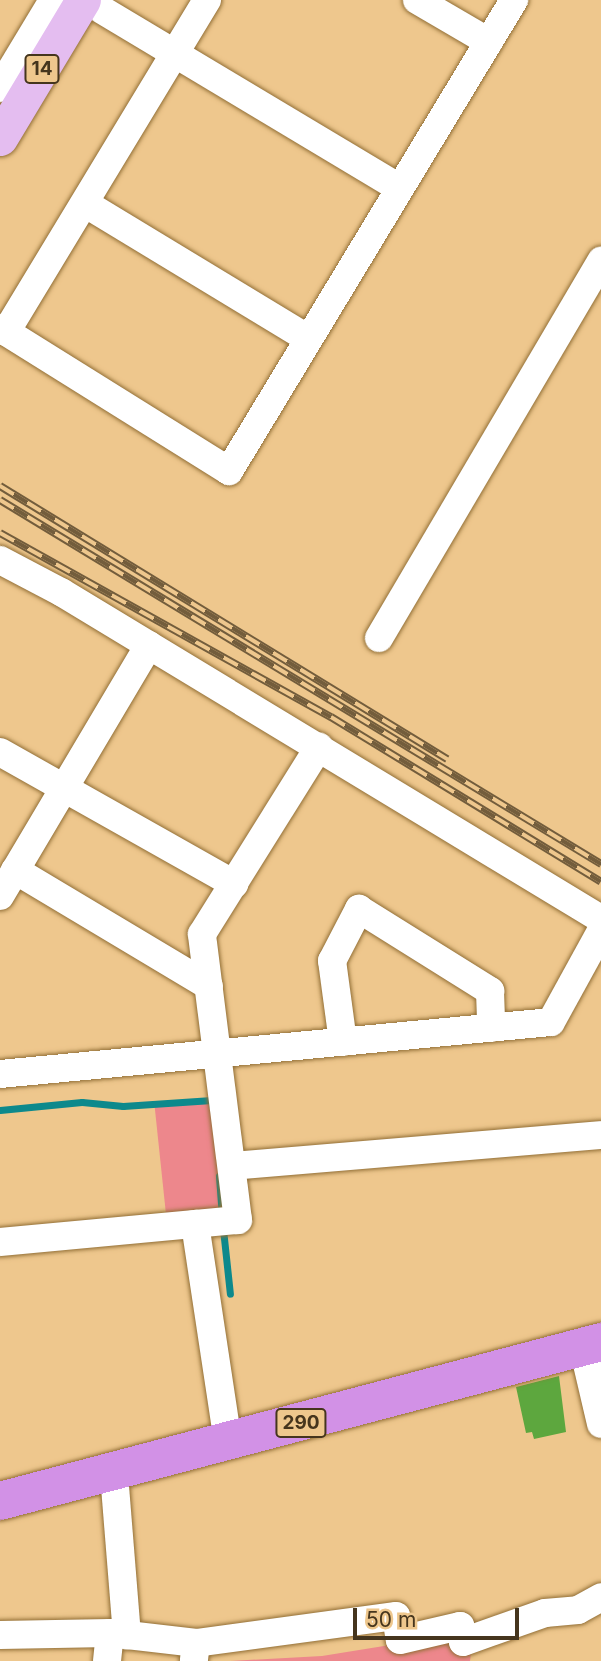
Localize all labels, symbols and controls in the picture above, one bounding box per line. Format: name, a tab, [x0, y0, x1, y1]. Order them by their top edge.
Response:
road number: 14	[23, 54, 61, 85]
road number: 290	[275, 1408, 327, 1438]
scale bar	[356, 1594, 522, 1638]
text: 50 m	[366, 1607, 416, 1632]

